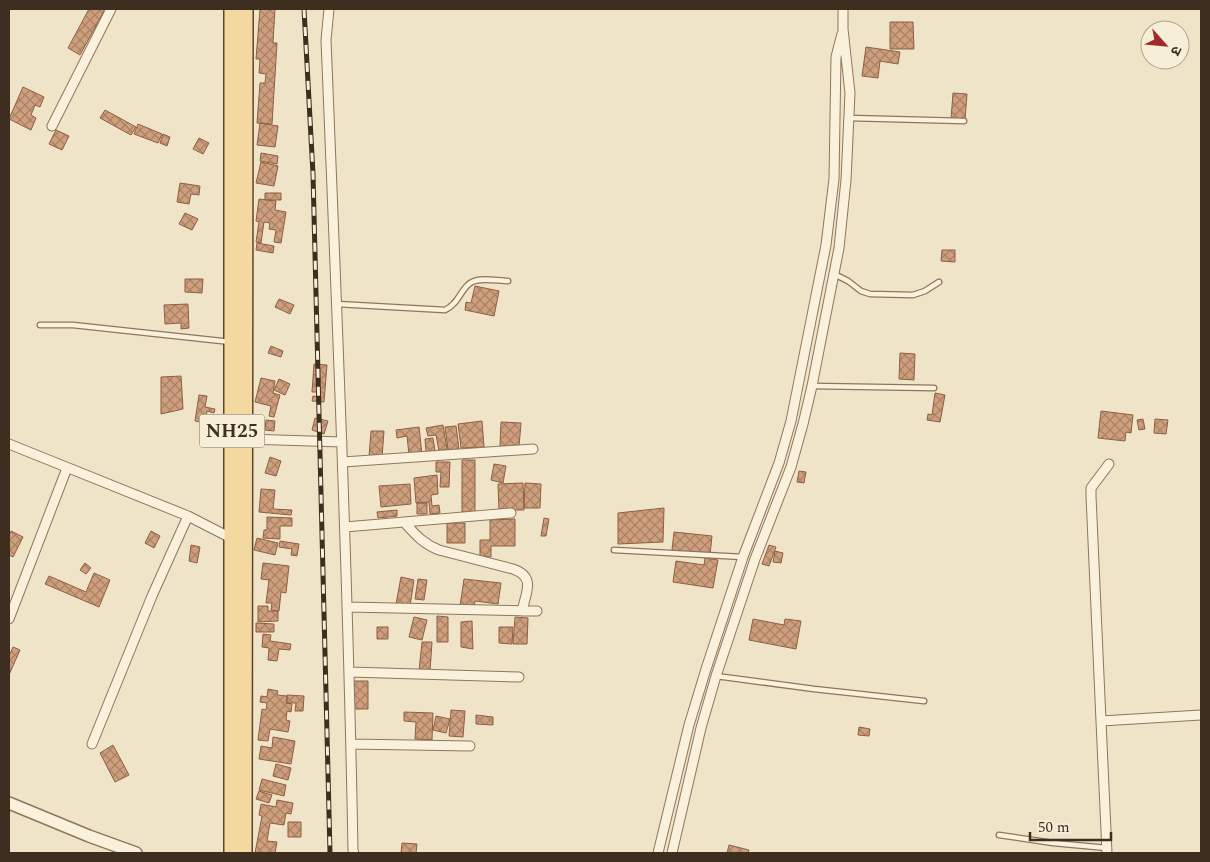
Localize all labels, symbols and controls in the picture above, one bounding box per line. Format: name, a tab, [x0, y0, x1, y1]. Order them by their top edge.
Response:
north arrow	[1140, 20, 1190, 70]
text: उ	[1165, 42, 1187, 60]
road number: NH25	[200, 414, 264, 448]
scale bar	[1030, 810, 1111, 842]
text: 50 m	[1038, 816, 1070, 839]

